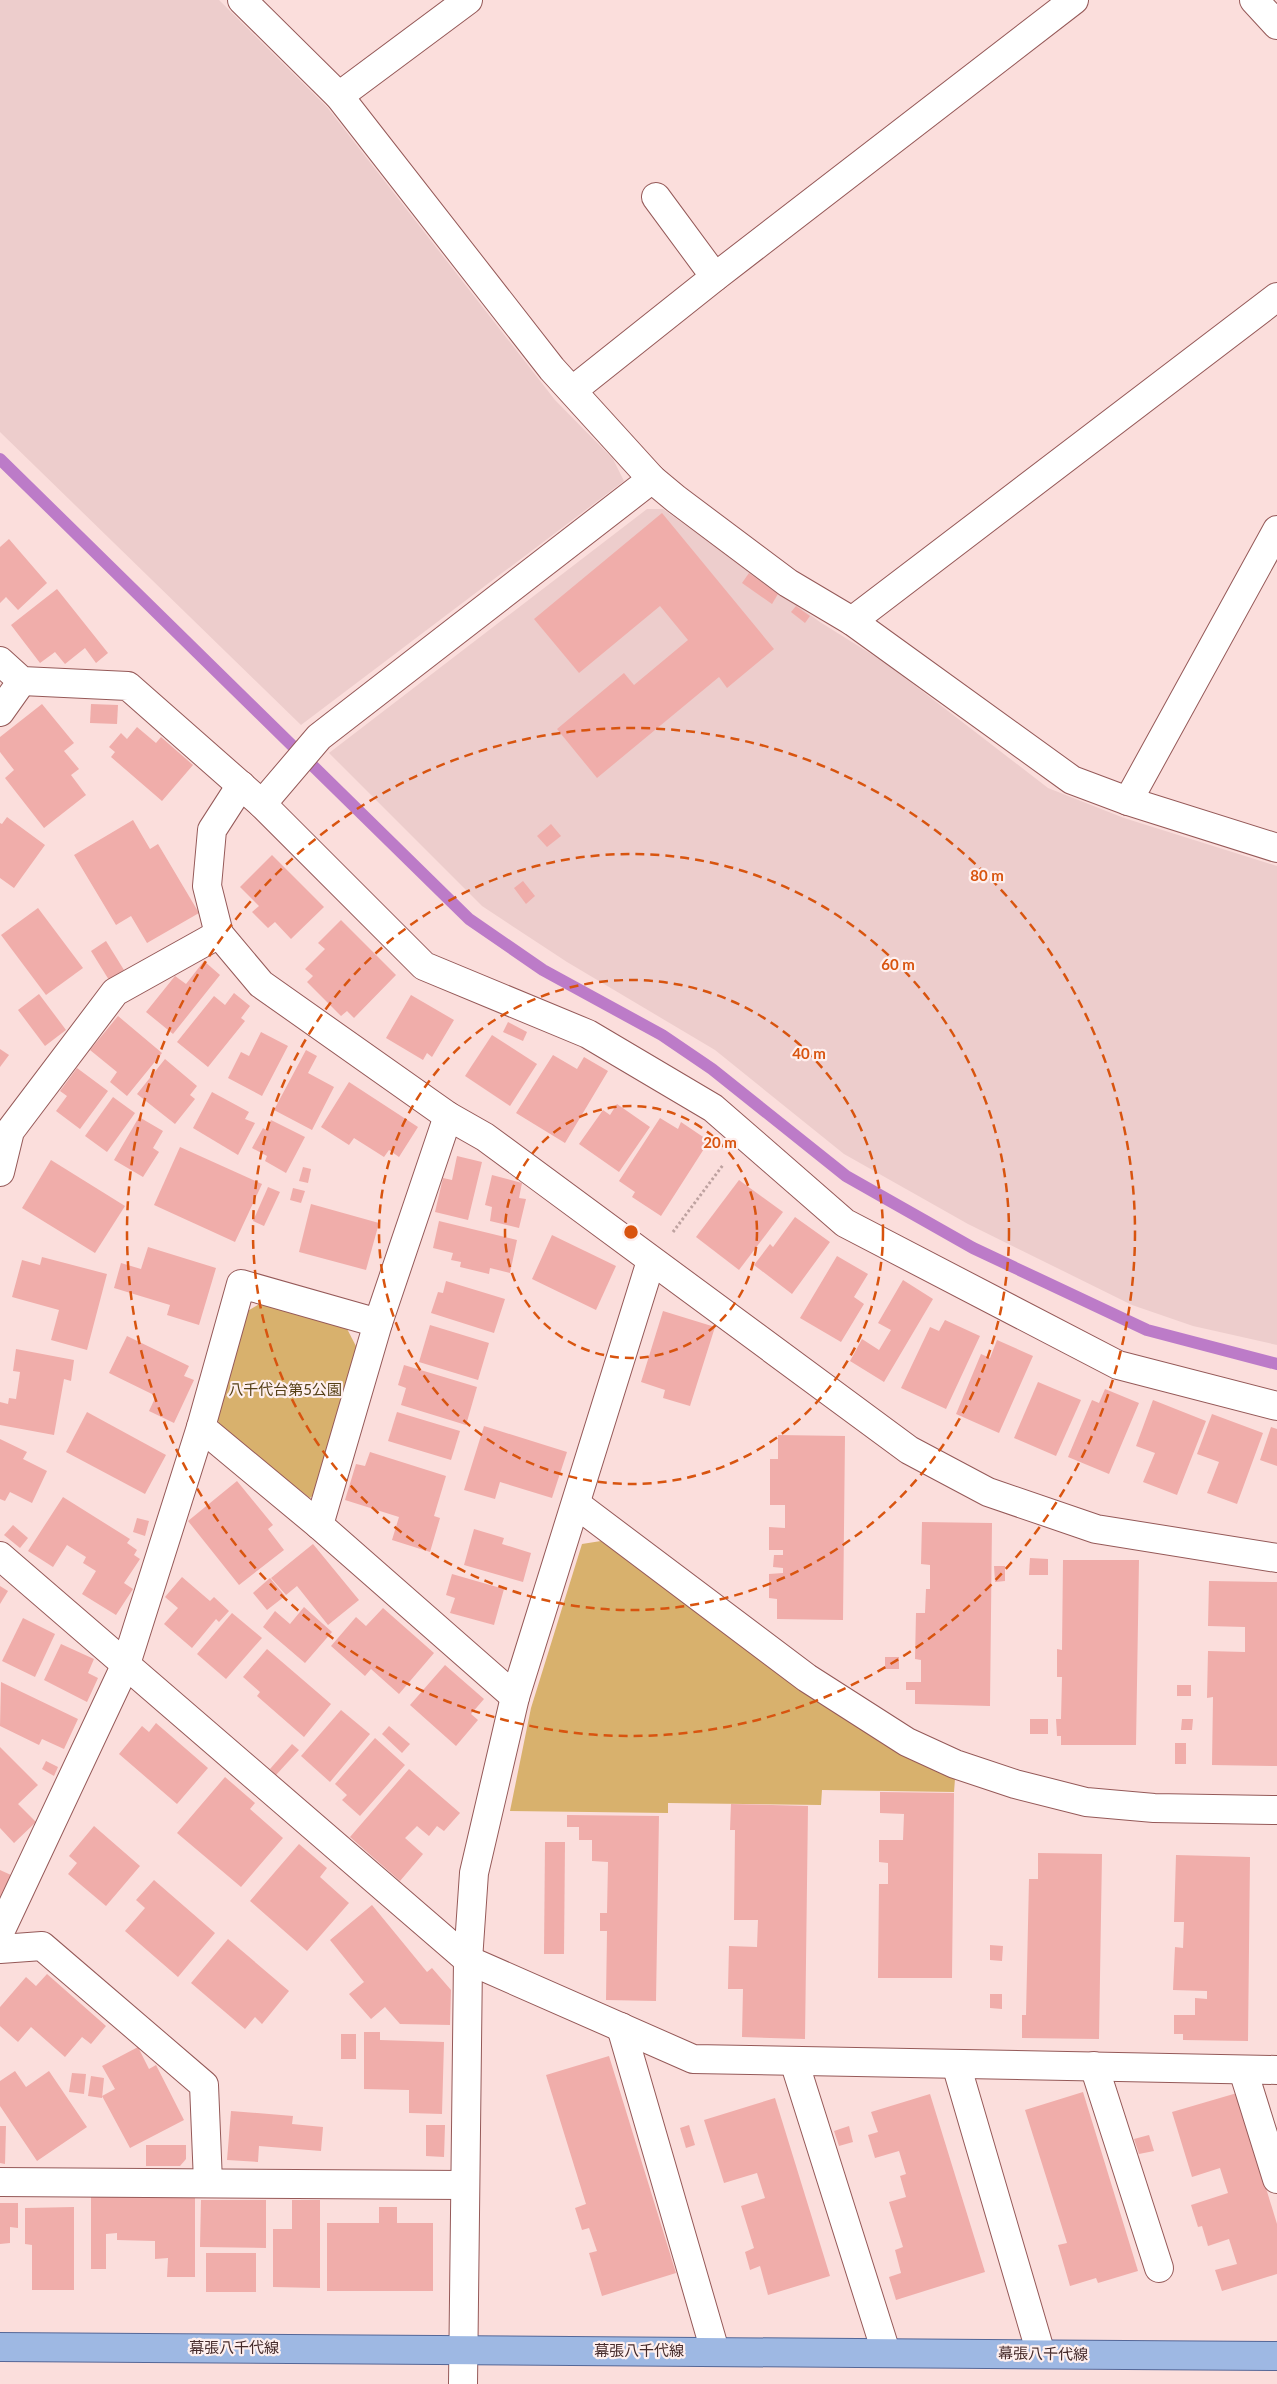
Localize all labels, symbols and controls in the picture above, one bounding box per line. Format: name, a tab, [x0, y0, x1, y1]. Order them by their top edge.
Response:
text: 80 m	[970, 866, 1004, 884]
text: 60 m	[881, 955, 915, 973]
text: 40 m	[792, 1044, 826, 1062]
text: 20 m	[703, 1133, 737, 1151]
centre of rings	[622, 1223, 640, 1241]
park label: 八千代台第5公園	[228, 1380, 342, 1398]
street label: 幕張八千代線	[189, 2338, 279, 2356]
street label: 幕張八千代線	[594, 2341, 684, 2359]
street label: 幕張八千代線	[998, 2343, 1088, 2363]

